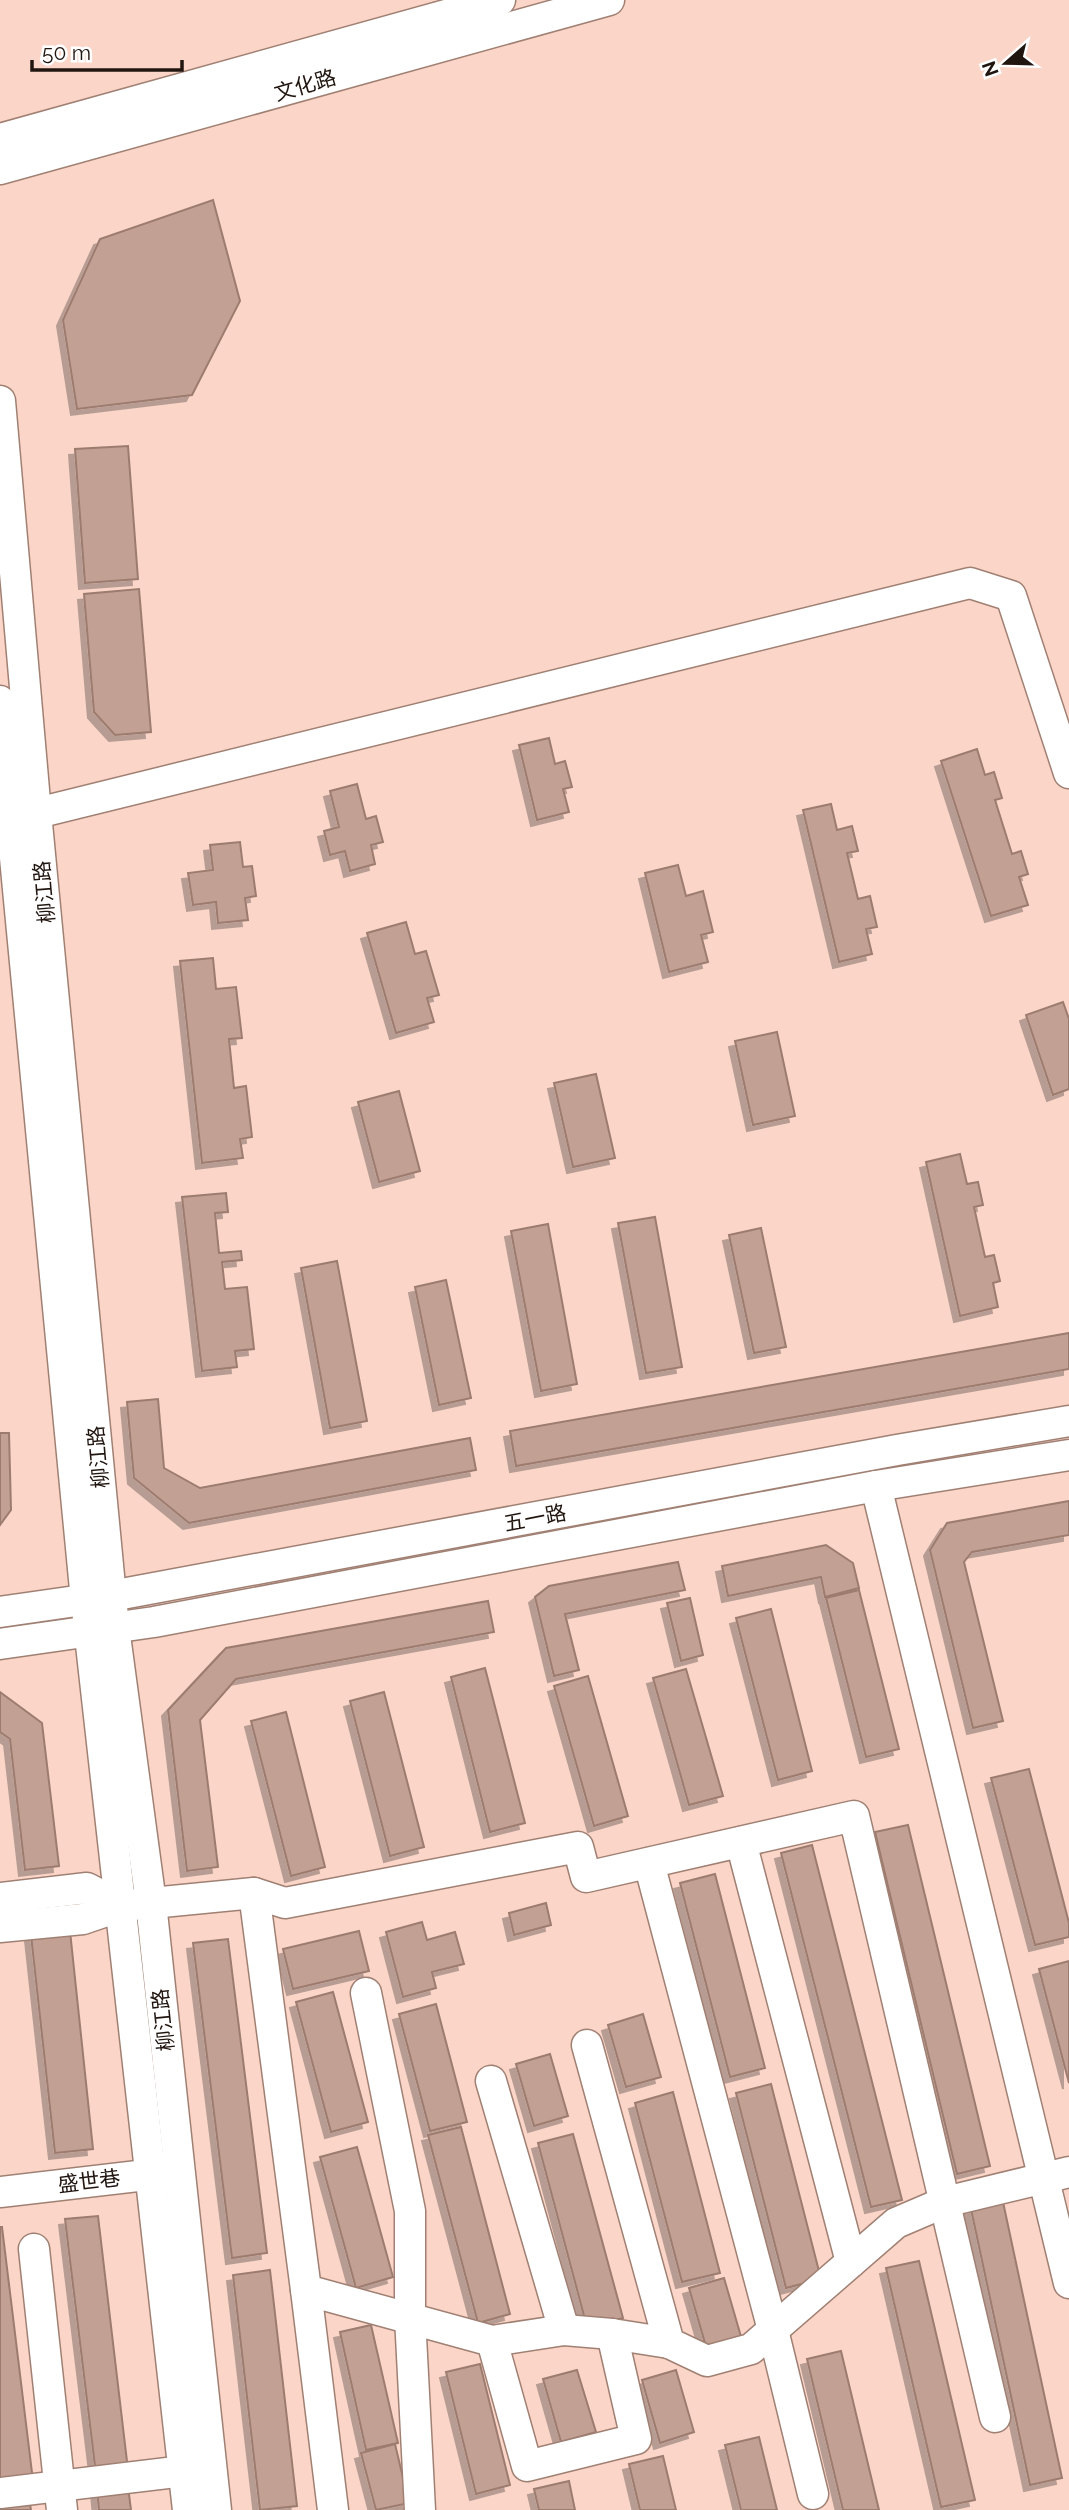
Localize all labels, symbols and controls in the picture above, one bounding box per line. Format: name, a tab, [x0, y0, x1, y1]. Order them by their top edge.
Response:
scale bar	[32, 28, 182, 72]
north arrow	[971, 28, 1041, 98]
text: 50 m	[42, 40, 91, 65]
text: N	[977, 58, 1003, 79]
street label: 文化路	[271, 64, 339, 106]
street label: 柳江路	[29, 860, 59, 924]
street label: 柳江路	[83, 1425, 113, 1489]
street label: 五一路	[502, 1500, 568, 1536]
street label: 柳江路	[147, 1987, 179, 2053]
street label: 盛世巷	[56, 2165, 122, 2197]

